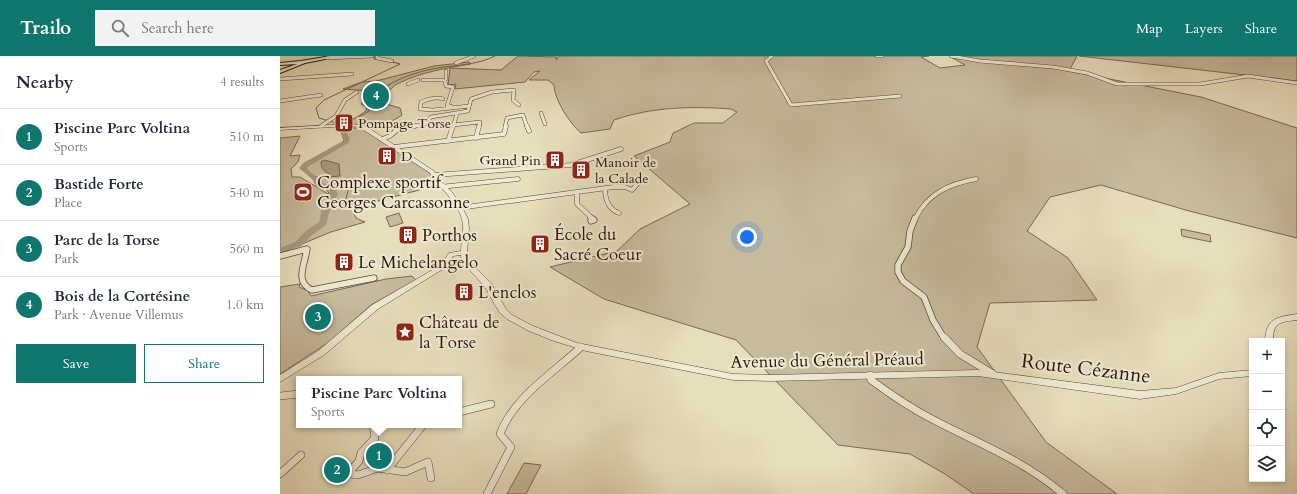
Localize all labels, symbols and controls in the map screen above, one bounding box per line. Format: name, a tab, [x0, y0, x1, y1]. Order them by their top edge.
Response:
search box	[95, 10, 375, 46]
text: Trailo	[20, 15, 71, 41]
icon: search	[109, 17, 131, 39]
text: Search here	[141, 18, 214, 38]
text: Map	[1136, 19, 1163, 38]
text: Layers	[1185, 19, 1223, 38]
text: Share	[1245, 19, 1277, 38]
text: Nearby	[16, 71, 73, 94]
text: 4 results	[220, 73, 264, 91]
pin: 4	[363, 81, 389, 111]
building icon: Pompage Torse	[333, 112, 355, 134]
place label: Pompage Torse	[358, 114, 451, 133]
text: Piscine Parc Voltina	[54, 118, 190, 138]
text: 1	[26, 128, 32, 146]
text: 510 m	[230, 128, 264, 146]
text: Sports	[54, 138, 88, 156]
building icon: D	[376, 145, 398, 167]
place label: D	[401, 147, 412, 166]
building icon: Grand Pin	[544, 149, 566, 171]
place label: Grand Pin	[479, 151, 541, 170]
place label: Manoir de la Calade	[595, 153, 656, 188]
building icon: Manoir de la Calade	[570, 159, 592, 181]
place label: Complexe sportif Georges Carcassonne	[317, 171, 470, 214]
text: Bastide Forte	[54, 174, 144, 194]
sports icon: Complexe sportif Georges Carcassonne	[292, 181, 314, 203]
text: 2	[26, 184, 32, 202]
text: 540 m	[230, 184, 264, 202]
text: Place	[54, 194, 82, 212]
place label: École du Sacré Coeur	[554, 223, 642, 266]
building icon: Porthos	[397, 224, 419, 246]
place label: Porthos	[422, 224, 477, 247]
your location	[737, 227, 757, 247]
text: Parc de la Torse	[54, 230, 160, 250]
building icon: École du Sacré Coeur	[529, 233, 551, 255]
text: 3	[26, 240, 32, 258]
text: 560 m	[230, 240, 264, 258]
text: Park	[54, 250, 79, 268]
building icon: Le Michelangelo	[333, 251, 355, 273]
place label: Le Michelangelo	[358, 251, 478, 274]
building icon: L'enclos	[453, 281, 475, 303]
place label: L'enclos	[478, 281, 537, 304]
text: Bois de la Cortésine	[54, 286, 190, 306]
text: 4	[26, 296, 32, 314]
text: 1.0 km	[226, 296, 264, 314]
pin: 3	[305, 302, 331, 332]
text: Park · Avenue Villemus	[54, 306, 183, 324]
place label: Château de la Torse	[419, 311, 500, 354]
place icon: Château de la Torse	[394, 321, 416, 343]
map controls	[1249, 338, 1285, 482]
button: +	[1249, 338, 1285, 374]
button: Save	[16, 344, 136, 383]
button: Share	[144, 344, 264, 383]
street label: Avenue du Général Préaud	[730, 347, 924, 374]
street label: Route Cézanne	[1020, 347, 1152, 390]
button: −	[1249, 374, 1285, 410]
popup	[296, 376, 462, 428]
text: Piscine Parc Voltina	[311, 383, 447, 403]
text: Sports	[311, 403, 345, 421]
button: locate	[1249, 410, 1285, 446]
pin: 1	[366, 441, 392, 471]
button: layers	[1249, 446, 1285, 482]
pin: 2	[324, 455, 350, 485]

